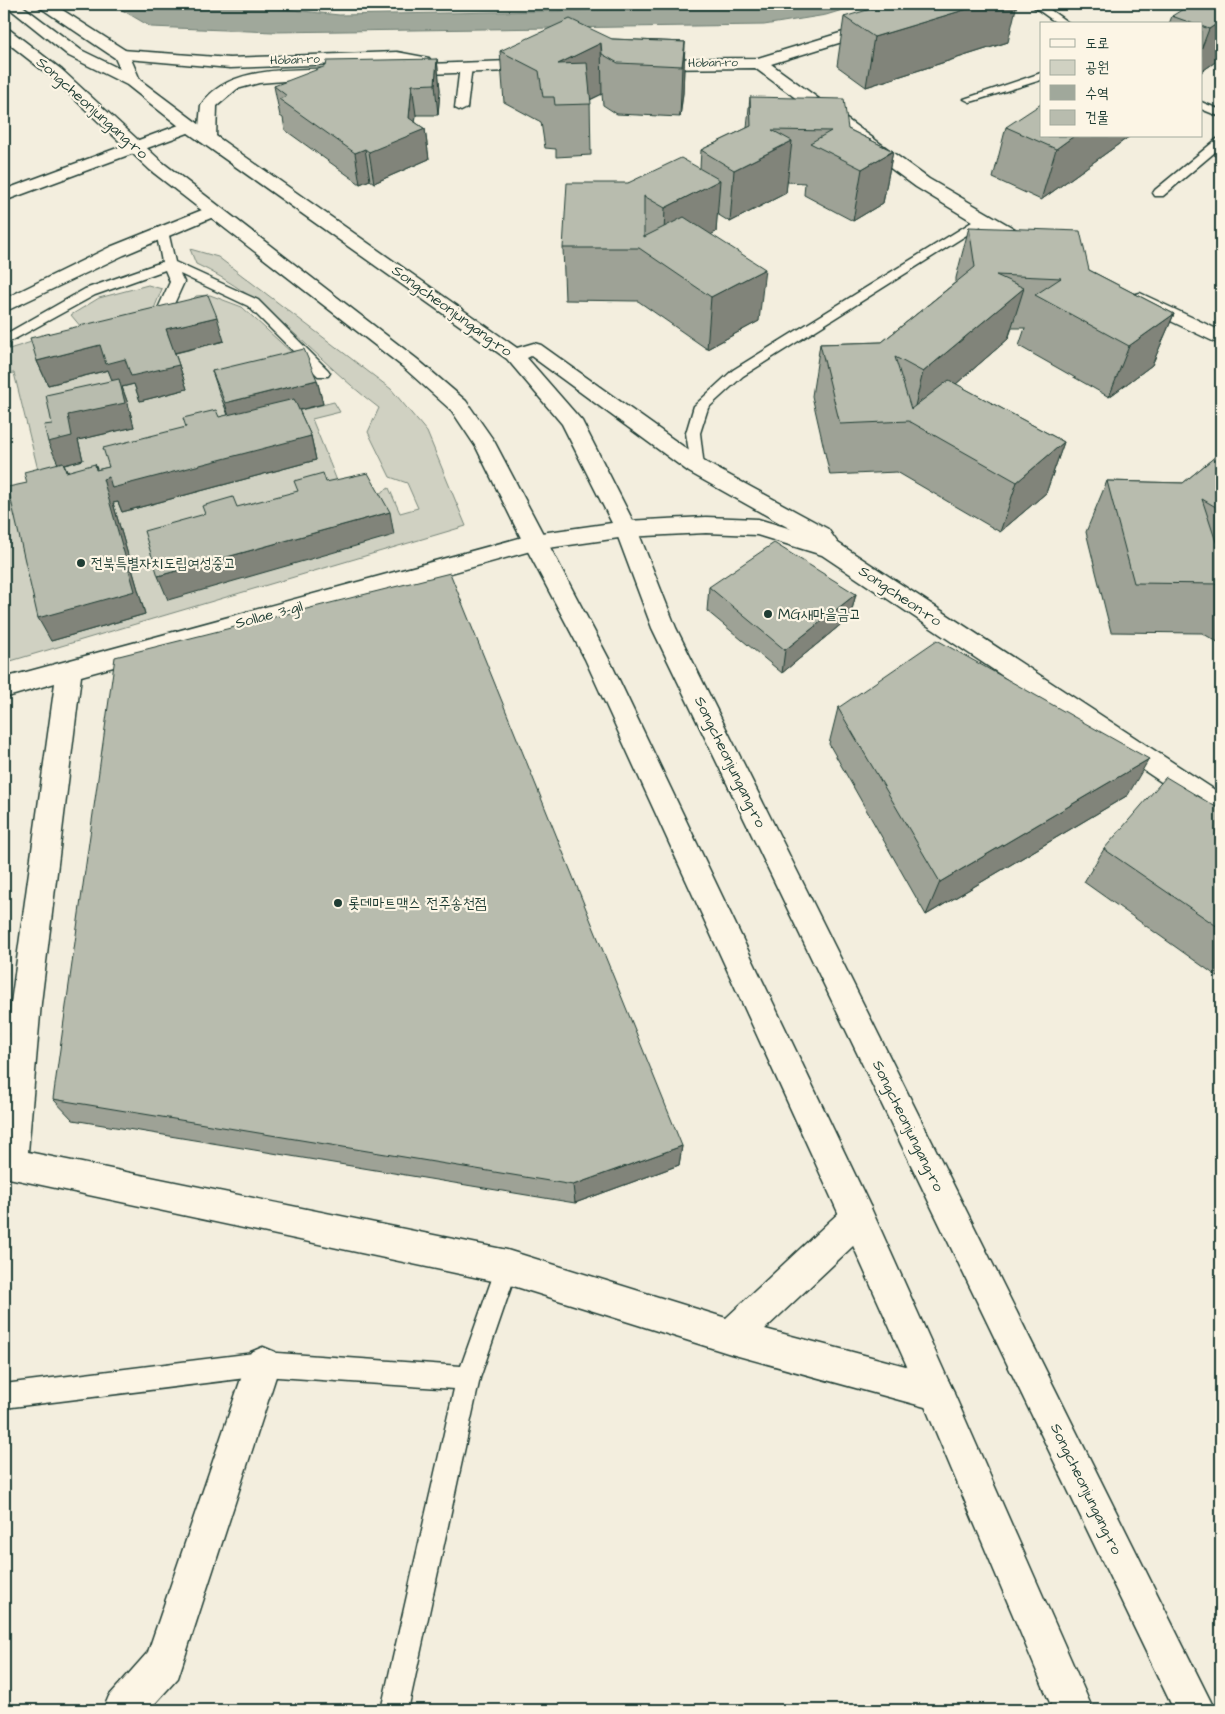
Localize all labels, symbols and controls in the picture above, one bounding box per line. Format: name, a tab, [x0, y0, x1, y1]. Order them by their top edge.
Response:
legend	[1040, 22, 1202, 138]
text: 도로	[1085, 33, 1109, 54]
street label: Hoban-ro	[270, 51, 321, 69]
street label: Songcheonjungang-ro	[31, 52, 153, 165]
street label: Hoban-ro	[688, 54, 738, 72]
text: 공원	[1085, 57, 1109, 78]
text: 수역	[1085, 83, 1109, 104]
text: 건물	[1085, 107, 1109, 128]
street label: Songcheonjungang-ro	[387, 260, 517, 363]
place label: 전북특별자치도립여성중고	[91, 553, 236, 574]
marker: 전북특별자치도립여성중고	[75, 557, 87, 569]
street label: Songcheon-ro	[854, 561, 946, 633]
street label: Sollae 3-gil	[233, 596, 305, 635]
place label: MG새마을금고	[778, 604, 861, 625]
marker: MG새마을금고	[762, 608, 774, 620]
street label: Songcheonjungang-ro	[688, 693, 771, 832]
place label: 롯데마트맥스 전주송천점	[348, 893, 487, 914]
marker: 롯데마트맥스 전주송천점	[332, 897, 344, 909]
street label: Songcheonjungang-ro	[866, 1057, 949, 1196]
street label: Songcheonjungang-ro	[1044, 1420, 1127, 1559]

